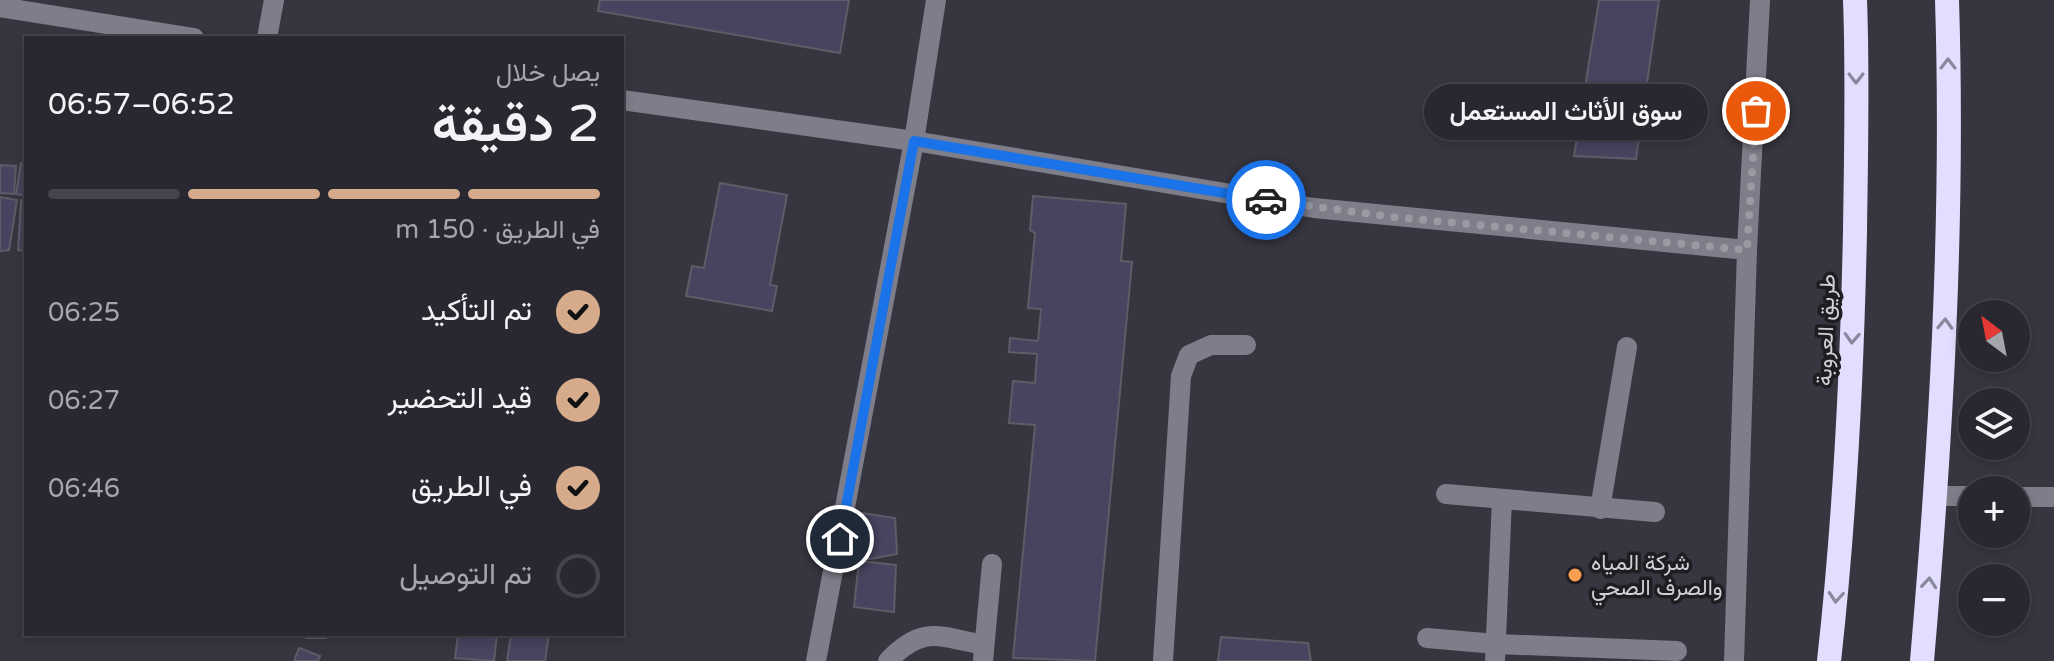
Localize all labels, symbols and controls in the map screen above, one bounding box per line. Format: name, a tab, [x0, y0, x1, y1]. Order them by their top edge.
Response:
text: يصل خلال	[496, 57, 600, 88]
one-way arrow	[1939, 57, 1957, 70]
one-way arrow	[1847, 72, 1865, 85]
pin	[1722, 77, 1790, 145]
callout: سوق الأثاث المستعمل	[1424, 83, 1708, 139]
text: 06:52–06:57	[48, 86, 235, 123]
icon: bag	[1734, 89, 1778, 133]
text: 2 دقيقة	[432, 93, 600, 156]
text: سوق الأثاث المستعمل	[1449, 96, 1683, 127]
courier	[1226, 160, 1306, 240]
icon: car	[1244, 178, 1288, 222]
text: في الطريق · 150 m	[395, 214, 600, 245]
street label: طريق العروبة	[1811, 273, 1841, 387]
icon: check	[556, 290, 600, 334]
text: تم التأكيد	[421, 292, 532, 329]
text: 06:25	[48, 297, 120, 328]
north arrow	[1958, 300, 2030, 372]
map controls	[1958, 300, 2030, 636]
one-way arrow	[1936, 317, 1954, 330]
one-way arrow	[1843, 332, 1860, 345]
icon: check	[556, 378, 600, 422]
text: قيد التحضير	[388, 380, 532, 417]
text: 06:27	[48, 385, 120, 416]
button: layers	[1958, 388, 2030, 460]
icon: check	[556, 466, 600, 510]
text: في الطريق	[411, 468, 532, 505]
text: 06:46	[48, 473, 120, 504]
button: +	[1958, 476, 2030, 548]
pin	[806, 505, 874, 573]
icon: home	[818, 517, 862, 561]
place label: شركة المياه والصرف الصحي	[1591, 550, 1723, 606]
text: تم التوصيل	[399, 556, 532, 593]
button: −	[1958, 564, 2030, 636]
marker: شركة المياه والصرف الصحي	[1566, 566, 1584, 584]
one-way arrow	[1920, 576, 1937, 589]
one-way arrow	[1828, 591, 1845, 604]

